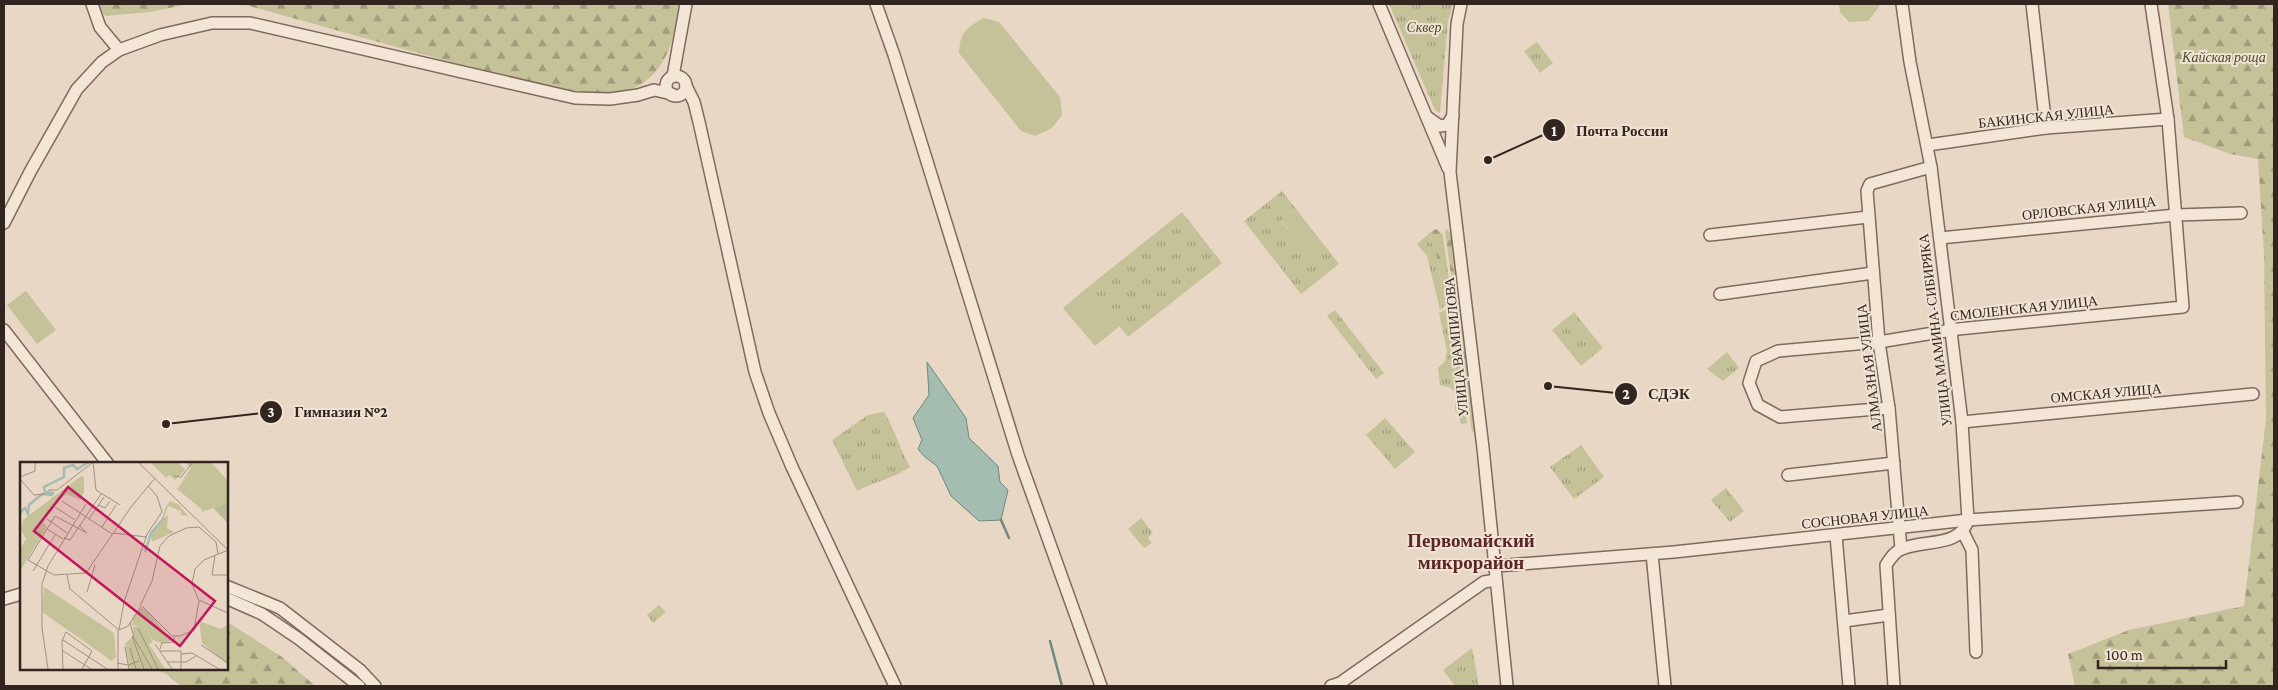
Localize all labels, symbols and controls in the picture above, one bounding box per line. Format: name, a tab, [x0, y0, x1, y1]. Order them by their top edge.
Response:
park label: Сквер	[1406, 19, 1442, 35]
park label: Кайская роща	[2181, 49, 2266, 65]
street label: БАКИНСКАЯ УЛИЦА	[1977, 101, 2116, 131]
callout: Почта России	[1541, 115, 1678, 145]
text: 1	[1551, 123, 1557, 139]
text: Почта России	[1576, 123, 1668, 139]
street label: ОРЛОВСКАЯ УЛИЦА	[2021, 193, 2158, 223]
street label: УЛИЦА МАМИНА-СИБИРЯКА	[1915, 232, 1955, 428]
street label: УЛИЦА ВАМПИЛОВА	[1441, 276, 1471, 418]
street label: СМОЛЕНСКАЯ УЛИЦА	[1949, 292, 2099, 324]
street label: АЛМАЗНАЯ УЛИЦА	[1853, 302, 1885, 433]
callout: СДЭК	[1613, 379, 1700, 409]
street label: ОМСКАЯ УЛИЦА	[2050, 380, 2163, 406]
text: 2	[1622, 386, 1630, 402]
text: СДЭК	[1648, 386, 1690, 402]
callout: Гимназия №2	[259, 397, 397, 427]
text: 3	[267, 404, 275, 420]
text: Гимназия №2	[294, 404, 388, 420]
inset map	[20, 462, 228, 670]
street label: СОСНОВАЯ УЛИЦА	[1801, 502, 1930, 532]
district label: Первомайский микрорайон	[1407, 530, 1535, 573]
scale bar	[2098, 638, 2226, 670]
text: 100 m	[2106, 647, 2143, 663]

